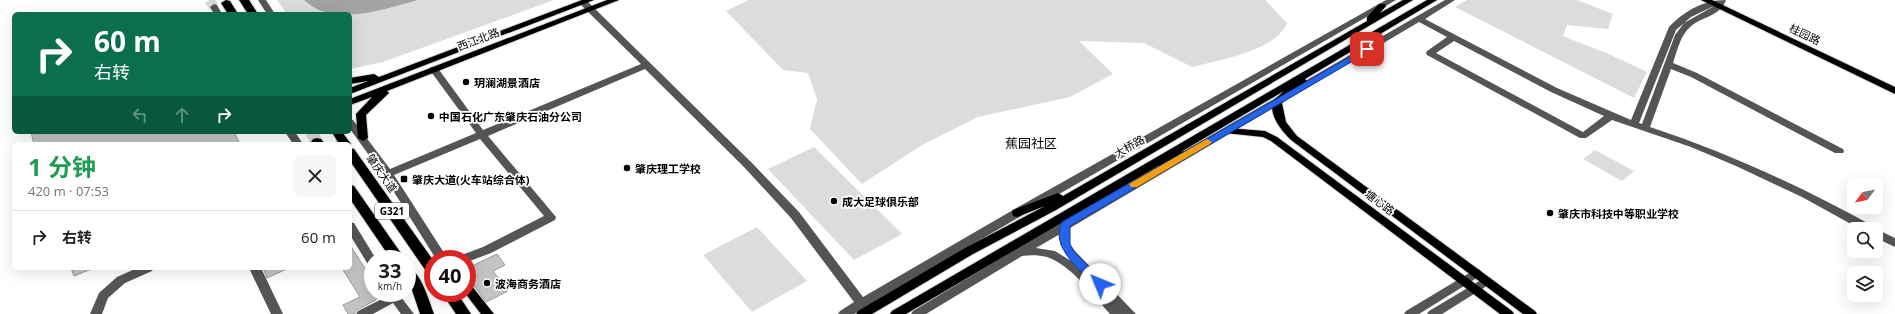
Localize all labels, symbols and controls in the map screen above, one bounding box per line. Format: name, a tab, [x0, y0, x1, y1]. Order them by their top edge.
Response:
street label: 桂园路	[1787, 20, 1823, 48]
text: 60 m	[94, 22, 161, 60]
street label: 西江北路	[455, 24, 501, 54]
icon: right	[28, 28, 80, 80]
pin	[1350, 32, 1384, 66]
icon: arrive	[1356, 38, 1378, 60]
text: 右转	[94, 60, 130, 84]
place label: 玥澜湖景酒店	[474, 75, 540, 90]
marker: 玥澜湖景酒店	[461, 77, 471, 87]
icon: left	[129, 104, 151, 126]
icon: ahead	[171, 104, 193, 126]
icon: right	[213, 104, 235, 126]
place label: 中国石化广东肇庆石油分公司	[439, 109, 582, 124]
marker: 中国石化广东肇庆石油分公司	[426, 111, 436, 121]
street label: 大桥路	[1111, 131, 1147, 161]
district label: 蕉园社区	[1005, 134, 1057, 152]
text: 1 分钟	[28, 150, 96, 183]
street label: 肇庆大道	[363, 151, 401, 195]
button: close	[294, 155, 336, 197]
place label: 肇庆理工学校	[635, 161, 701, 176]
marker: 肇庆理工学校	[622, 163, 632, 173]
place label: 肇庆大道(火车站综合体)	[412, 172, 530, 187]
marker: 肇庆大道(火车站综合体)	[399, 174, 409, 184]
north arrow	[1847, 178, 1883, 214]
map controls	[1847, 178, 1883, 302]
text: 420 m · 07:53	[28, 182, 109, 200]
street label: 塘心路	[1362, 186, 1398, 218]
place label: 成大足球俱乐部	[842, 194, 919, 209]
marker: 成大足球俱乐部	[829, 196, 839, 206]
road number: G321	[375, 203, 409, 219]
place label: 肇庆市科技中等职业学校	[1558, 206, 1679, 221]
marker: 肇庆市科技中等职业学校	[1545, 208, 1555, 218]
button: search	[1847, 222, 1883, 258]
icon: right	[28, 226, 50, 248]
text: 右转	[62, 227, 92, 247]
text: 60 m	[301, 227, 336, 247]
speed limit sign: 40	[424, 250, 476, 302]
text: 33	[379, 257, 401, 284]
position arrow	[1079, 263, 1121, 305]
button: layers	[1847, 266, 1883, 302]
place label: 波海商务酒店	[495, 276, 561, 291]
marker: 波海商务酒店	[482, 278, 492, 288]
text: km/h	[378, 279, 402, 293]

